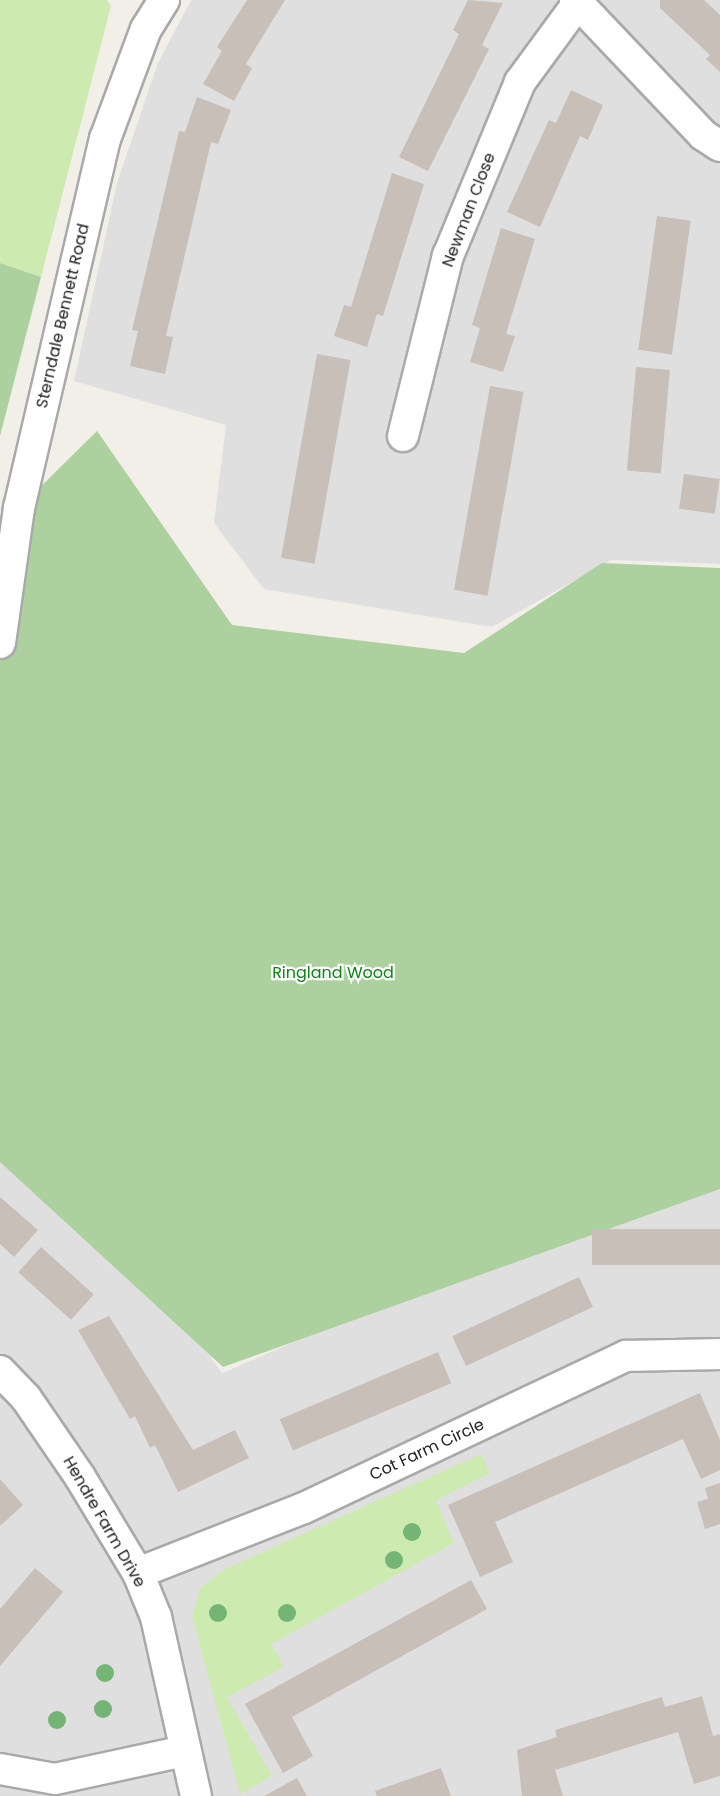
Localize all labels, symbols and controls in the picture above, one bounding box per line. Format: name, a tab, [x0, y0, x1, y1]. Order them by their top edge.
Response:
street label: Newman Close	[438, 150, 500, 270]
street label: Sterndale Bennett Road	[32, 222, 94, 410]
park label: Ringland Wood	[272, 963, 394, 983]
street label: Cot Farm Circle	[367, 1415, 487, 1485]
street label: Hendre Farm Drive	[59, 1453, 149, 1591]

